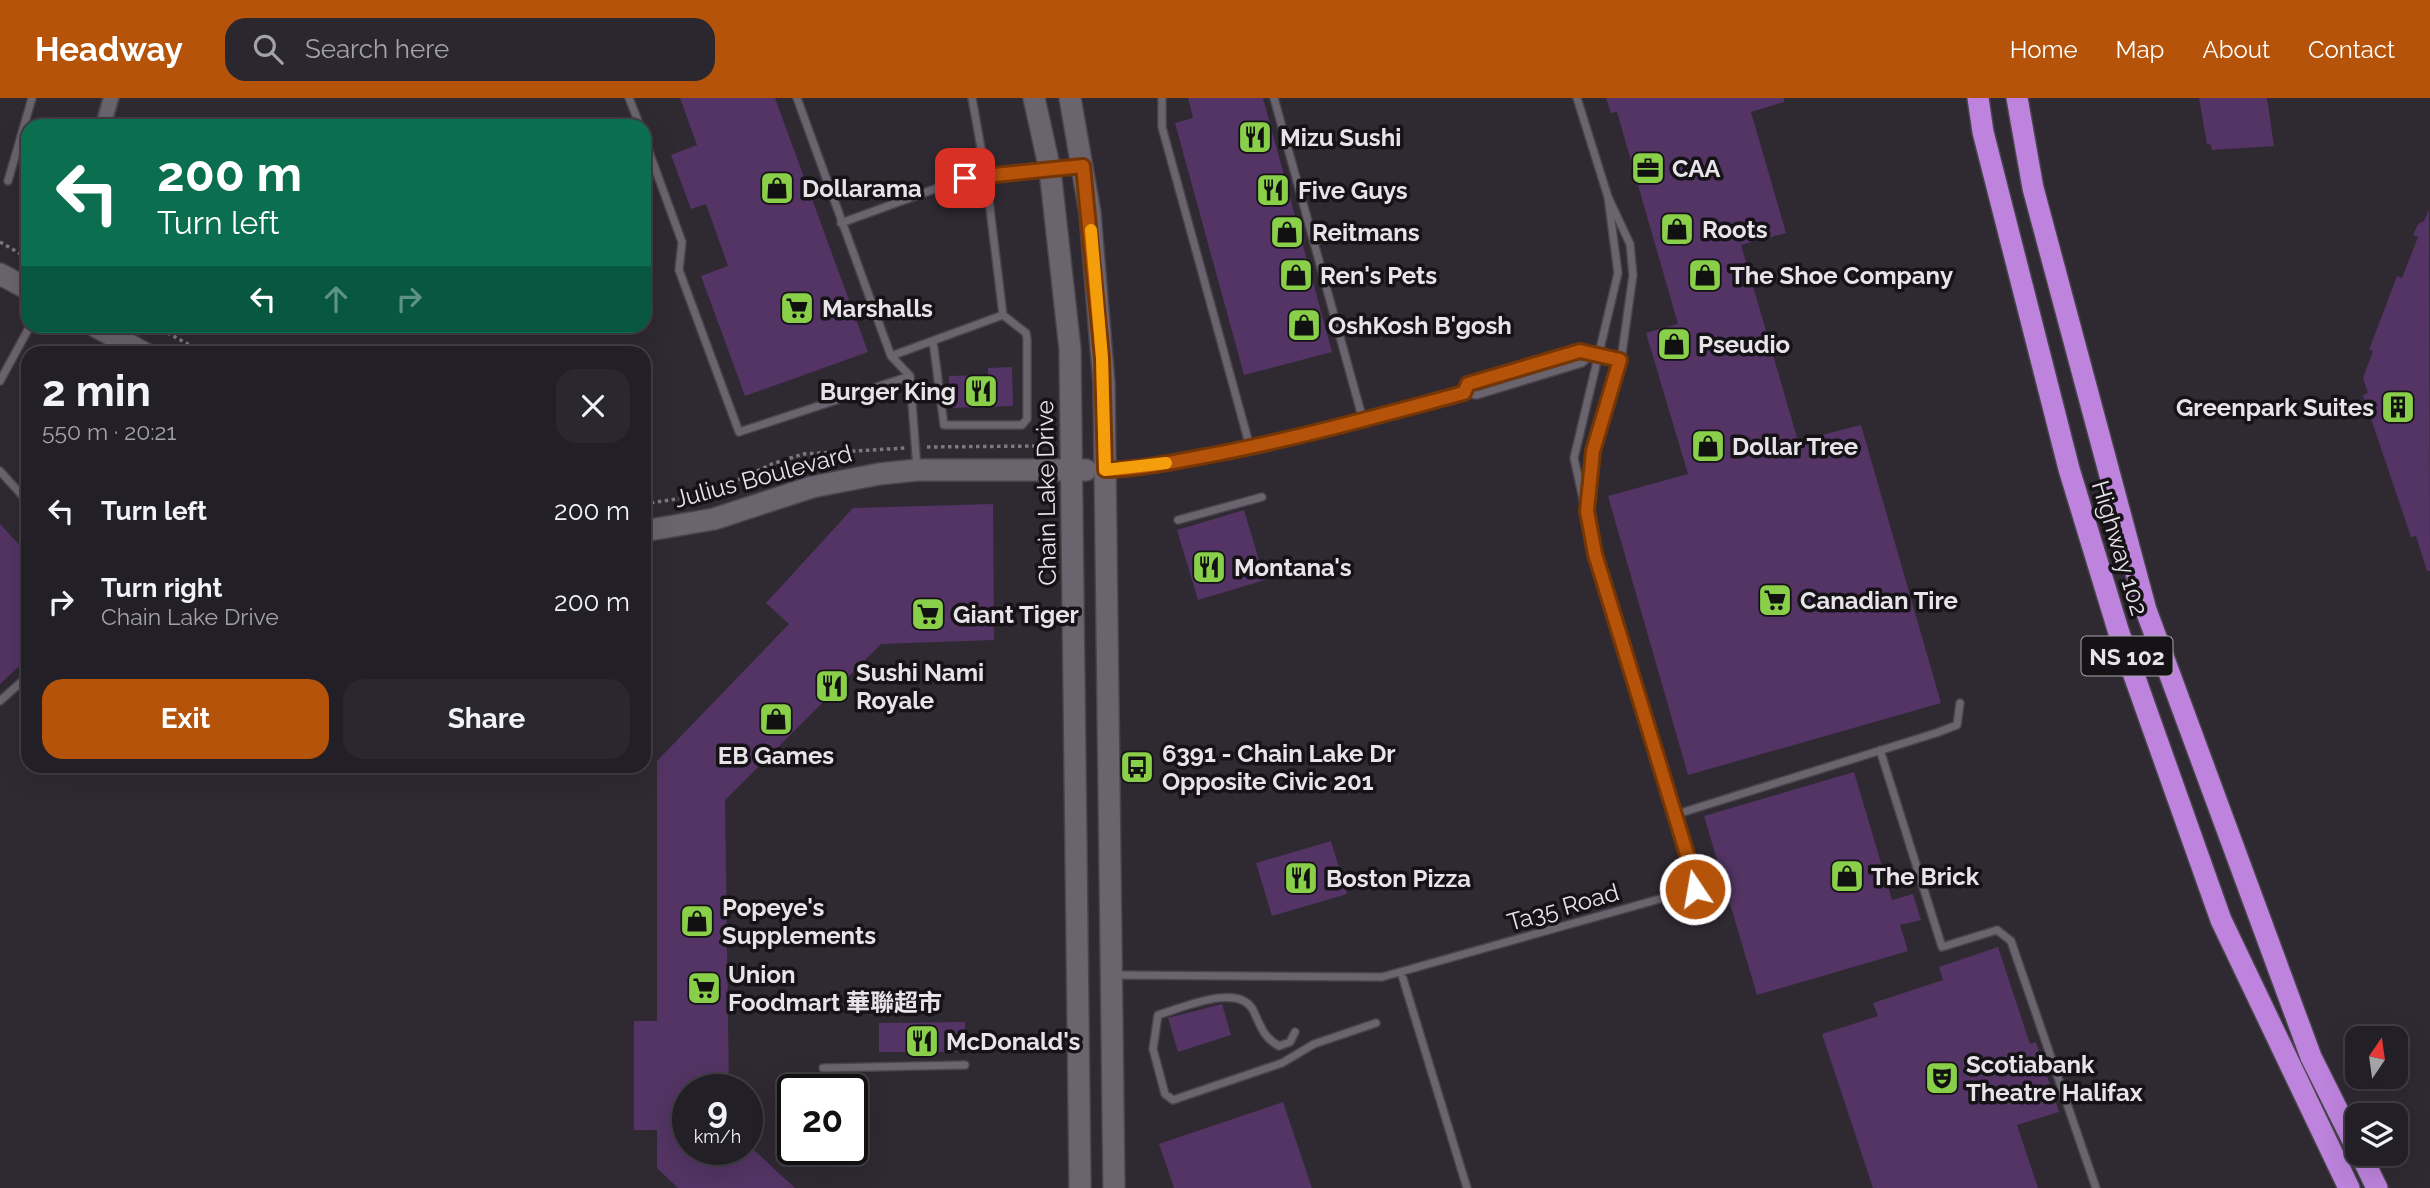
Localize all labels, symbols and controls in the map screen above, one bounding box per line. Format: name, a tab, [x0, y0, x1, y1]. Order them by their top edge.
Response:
search box	[225, 18, 715, 81]
text: Headway	[35, 30, 183, 69]
icon: search	[249, 30, 287, 68]
text: Search here	[305, 34, 449, 64]
text: Home	[2010, 35, 2078, 64]
text: Map	[2116, 35, 2164, 64]
text: About	[2202, 35, 2270, 64]
text: Contact	[2308, 35, 2395, 64]
restaurant icon: Mizu Sushi	[1236, 118, 1274, 156]
place label: Mizu Sushi	[1280, 123, 1401, 152]
text: 200 m	[157, 145, 302, 202]
icon: left	[42, 147, 133, 238]
pin	[935, 148, 995, 208]
office icon: CAA	[1629, 149, 1667, 187]
place label: CAA	[1672, 154, 1721, 183]
icon: arrive	[946, 159, 984, 197]
shop icon: Dollarama	[758, 169, 796, 207]
restaurant icon: Five Guys	[1254, 171, 1292, 209]
place label: Dollarama	[802, 174, 922, 203]
place label: Five Guys	[1298, 176, 1408, 205]
text: Turn left	[157, 204, 279, 241]
shop icon: Roots	[1658, 210, 1696, 248]
shop icon: Reitmans	[1268, 213, 1306, 251]
place label: Roots	[1702, 215, 1768, 244]
place label: Reitmans	[1312, 218, 1420, 247]
shop icon: Ren's Pets	[1277, 256, 1315, 294]
shop icon: The Shoe Company	[1686, 256, 1724, 294]
place label: Ren's Pets	[1320, 261, 1437, 290]
place label: The Shoe Company	[1730, 261, 1953, 290]
icon: left	[244, 280, 282, 318]
icon: ahead	[317, 280, 355, 318]
icon: right	[390, 280, 428, 318]
supermarket icon: Marshalls	[778, 289, 816, 327]
place label: Marshalls	[822, 294, 933, 323]
shop icon: OshKosh B'gosh	[1285, 306, 1323, 344]
place label: OshKosh B'gosh	[1328, 311, 1512, 340]
shop icon: Pseudio	[1655, 325, 1693, 363]
place label: Pseudio	[1698, 330, 1790, 359]
text: 2 min	[42, 367, 151, 416]
button: close	[556, 369, 630, 443]
restaurant icon: Burger King	[962, 372, 1000, 410]
place label: Burger King	[820, 377, 956, 406]
building icon: Greenpark Suites	[2379, 388, 2417, 426]
place label: Greenpark Suites	[2176, 393, 2374, 422]
street label: Chain Lake Drive	[1030, 400, 1062, 586]
text: 550 m · 20:21	[42, 418, 176, 445]
shop icon: Dollar Tree	[1689, 427, 1727, 465]
place label: Dollar Tree	[1732, 432, 1858, 461]
street label: Julius Boulevard	[671, 438, 855, 514]
street label: Highway 102	[2086, 477, 2154, 619]
icon: left	[42, 492, 80, 530]
text: Turn left	[101, 496, 207, 526]
text: 200 m	[554, 496, 630, 526]
restaurant icon: Montana's	[1190, 548, 1228, 586]
place label: Montana's	[1234, 553, 1352, 582]
text: Turn right	[101, 573, 222, 603]
supermarket icon: Canadian Tire	[1756, 581, 1794, 619]
icon: right	[42, 583, 80, 621]
place label: Canadian Tire	[1800, 586, 1958, 615]
text: 200 m	[554, 587, 630, 617]
supermarket icon: Giant Tiger	[909, 595, 947, 633]
place label: Giant Tiger	[953, 600, 1079, 629]
text: Chain Lake Drive	[101, 603, 279, 630]
road number: NS 102	[2082, 636, 2172, 676]
place label: Sushi Nami Royale	[856, 658, 984, 715]
restaurant icon: Sushi Nami Royale	[813, 667, 851, 705]
button: Exit	[42, 679, 329, 759]
button: Share	[343, 679, 630, 759]
shop icon: EB Games	[757, 700, 795, 738]
place label: 6391 - Chain Lake Dr Opposite Civic 201	[1162, 739, 1396, 796]
place label: EB Games	[718, 741, 834, 770]
bus stop icon: 6391 - Chain Lake Dr Opposite Civic 201	[1118, 748, 1156, 786]
position arrow	[1658, 852, 1732, 926]
shop icon: The Brick	[1828, 857, 1866, 895]
restaurant icon: Boston Pizza	[1282, 859, 1320, 897]
place label: The Brick	[1871, 862, 1980, 891]
place label: Boston Pizza	[1326, 864, 1471, 893]
street label: Ta35 Road	[1504, 877, 1622, 937]
place label: Popeye's Supplements	[722, 893, 876, 950]
shop icon: Popeye's Supplements	[678, 902, 716, 940]
place label: Union Foodmart 華聯超市	[728, 960, 942, 1017]
supermarket icon: Union Foodmart 華聯超市	[685, 969, 723, 1007]
restaurant icon: McDonald's	[903, 1022, 941, 1060]
north arrow	[2345, 1026, 2408, 1088]
map controls	[2345, 1026, 2408, 1166]
place label: McDonald's	[946, 1027, 1081, 1056]
place label: Scotiabank Theatre Halifax	[1966, 1050, 2143, 1107]
theatre icon: Scotiabank Theatre Halifax	[1923, 1059, 1961, 1097]
speed limit sign: 20	[777, 1074, 868, 1165]
text: 9	[707, 1090, 728, 1131]
button: layers	[2345, 1103, 2408, 1166]
text: km/h	[694, 1126, 741, 1147]

